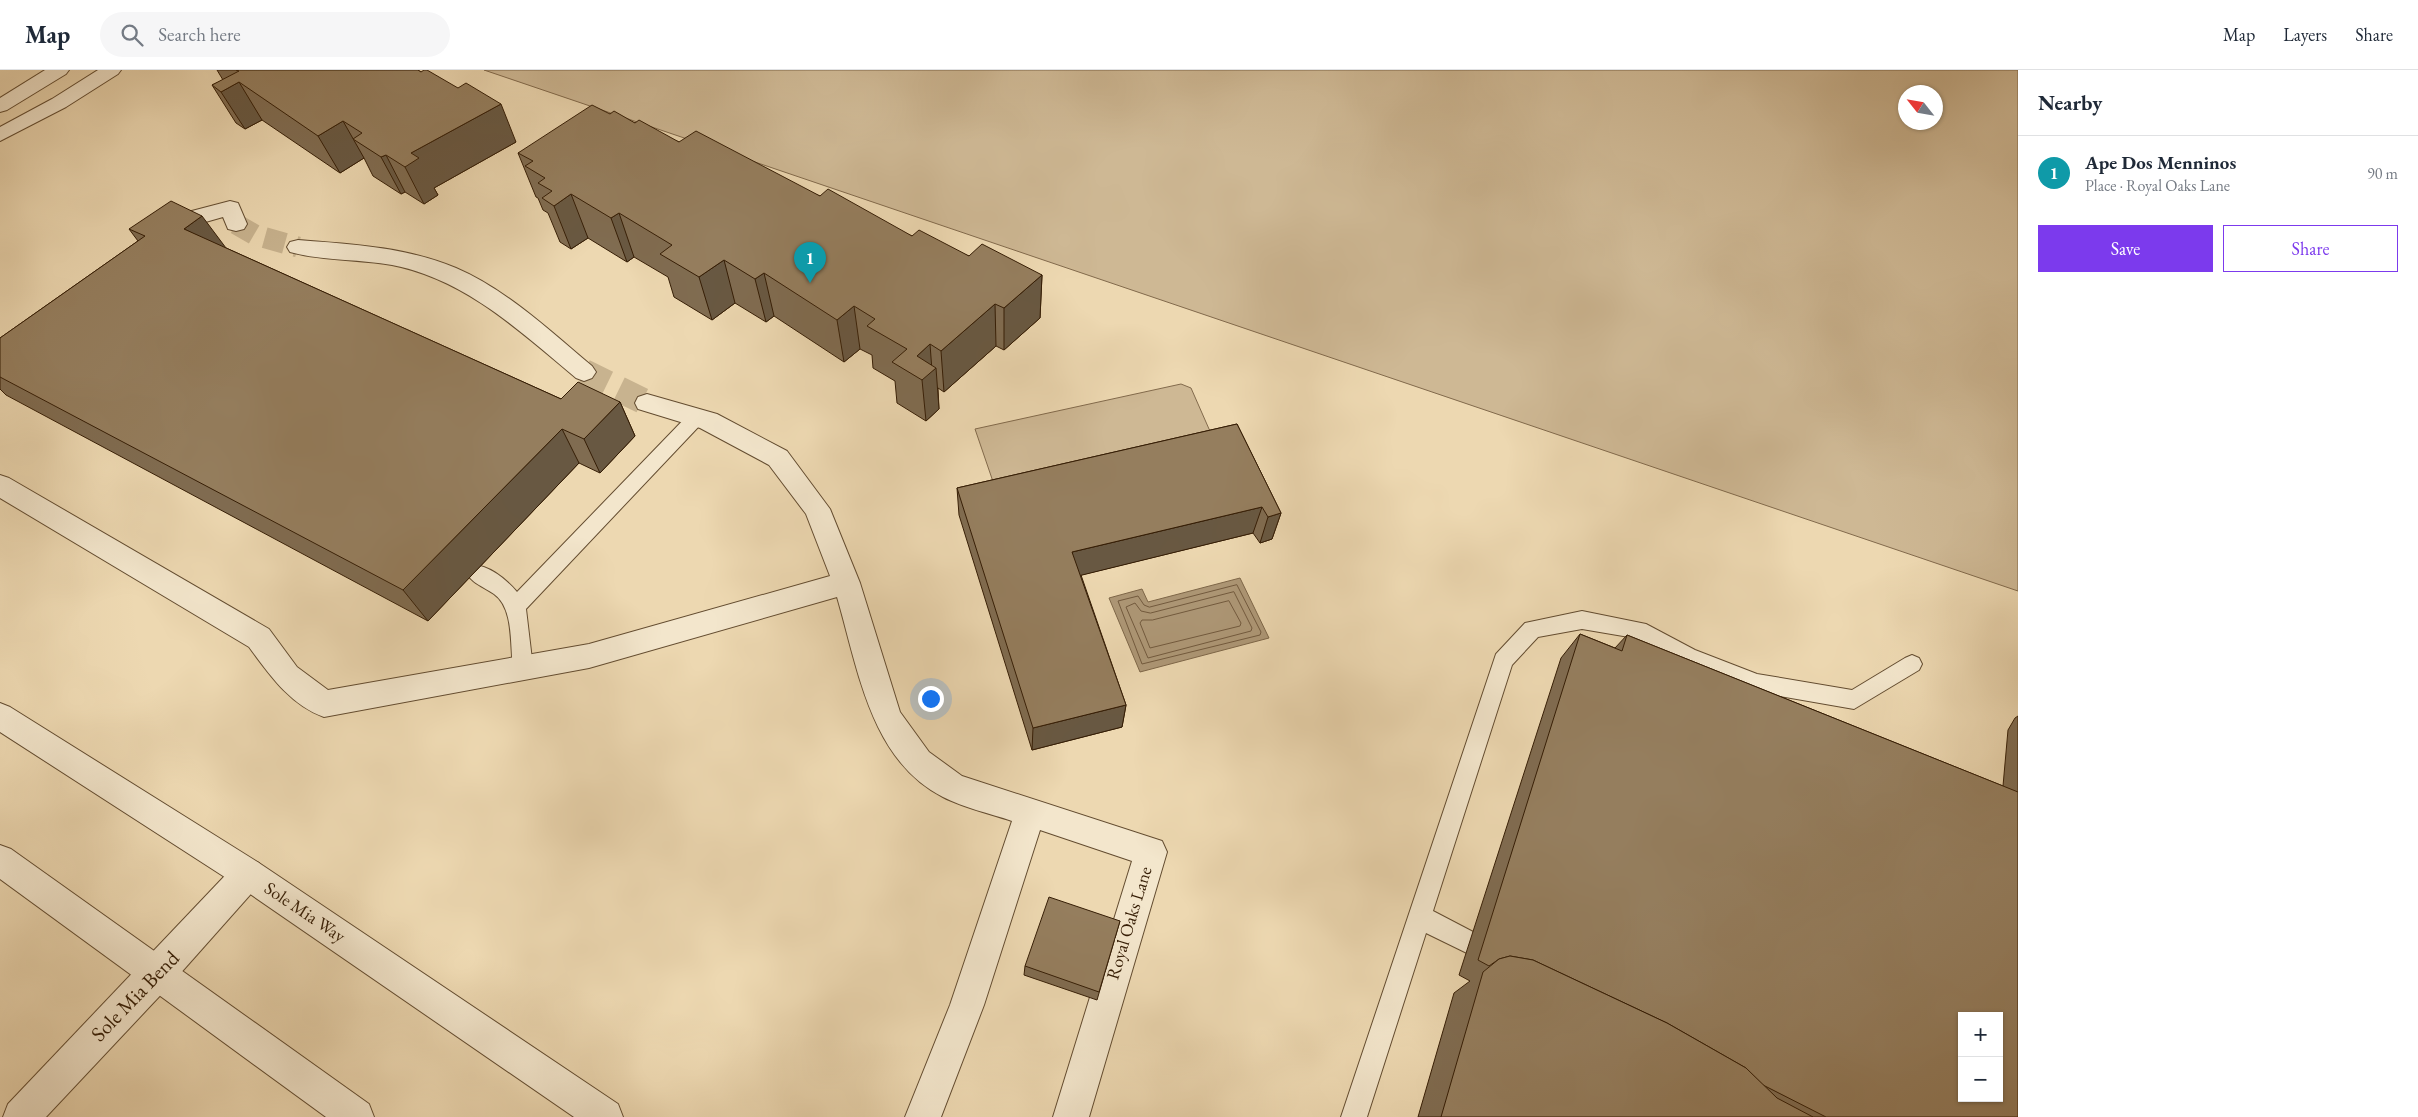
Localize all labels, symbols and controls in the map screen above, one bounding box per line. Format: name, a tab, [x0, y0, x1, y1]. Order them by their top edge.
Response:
search box	[100, 12, 450, 57]
text: Map	[25, 19, 70, 50]
icon: search	[118, 21, 146, 49]
text: Search here	[158, 22, 241, 47]
text: Map	[2223, 23, 2255, 46]
text: Layers	[2283, 23, 2327, 46]
text: Share	[2355, 23, 2393, 46]
north arrow	[1898, 85, 1943, 130]
text: Nearby	[2038, 89, 2102, 116]
text: Ape Dos Menninos	[2085, 150, 2236, 175]
text: 1	[2050, 163, 2058, 184]
text: 90 m	[2367, 163, 2398, 184]
text: Place · Royal Oaks Lane	[2085, 175, 2230, 196]
button: Save	[2038, 225, 2213, 272]
button: Share	[2223, 225, 2398, 272]
pin: 1	[794, 242, 826, 283]
your location	[918, 686, 944, 712]
street label: Royal Oaks Lane	[1100, 864, 1157, 982]
street label: Sole Mia Way	[260, 876, 350, 947]
street label: Sole Mia Bend	[85, 944, 185, 1047]
map controls	[1958, 1012, 2003, 1102]
button: +	[1958, 1012, 2003, 1057]
button: −	[1958, 1057, 2003, 1102]

